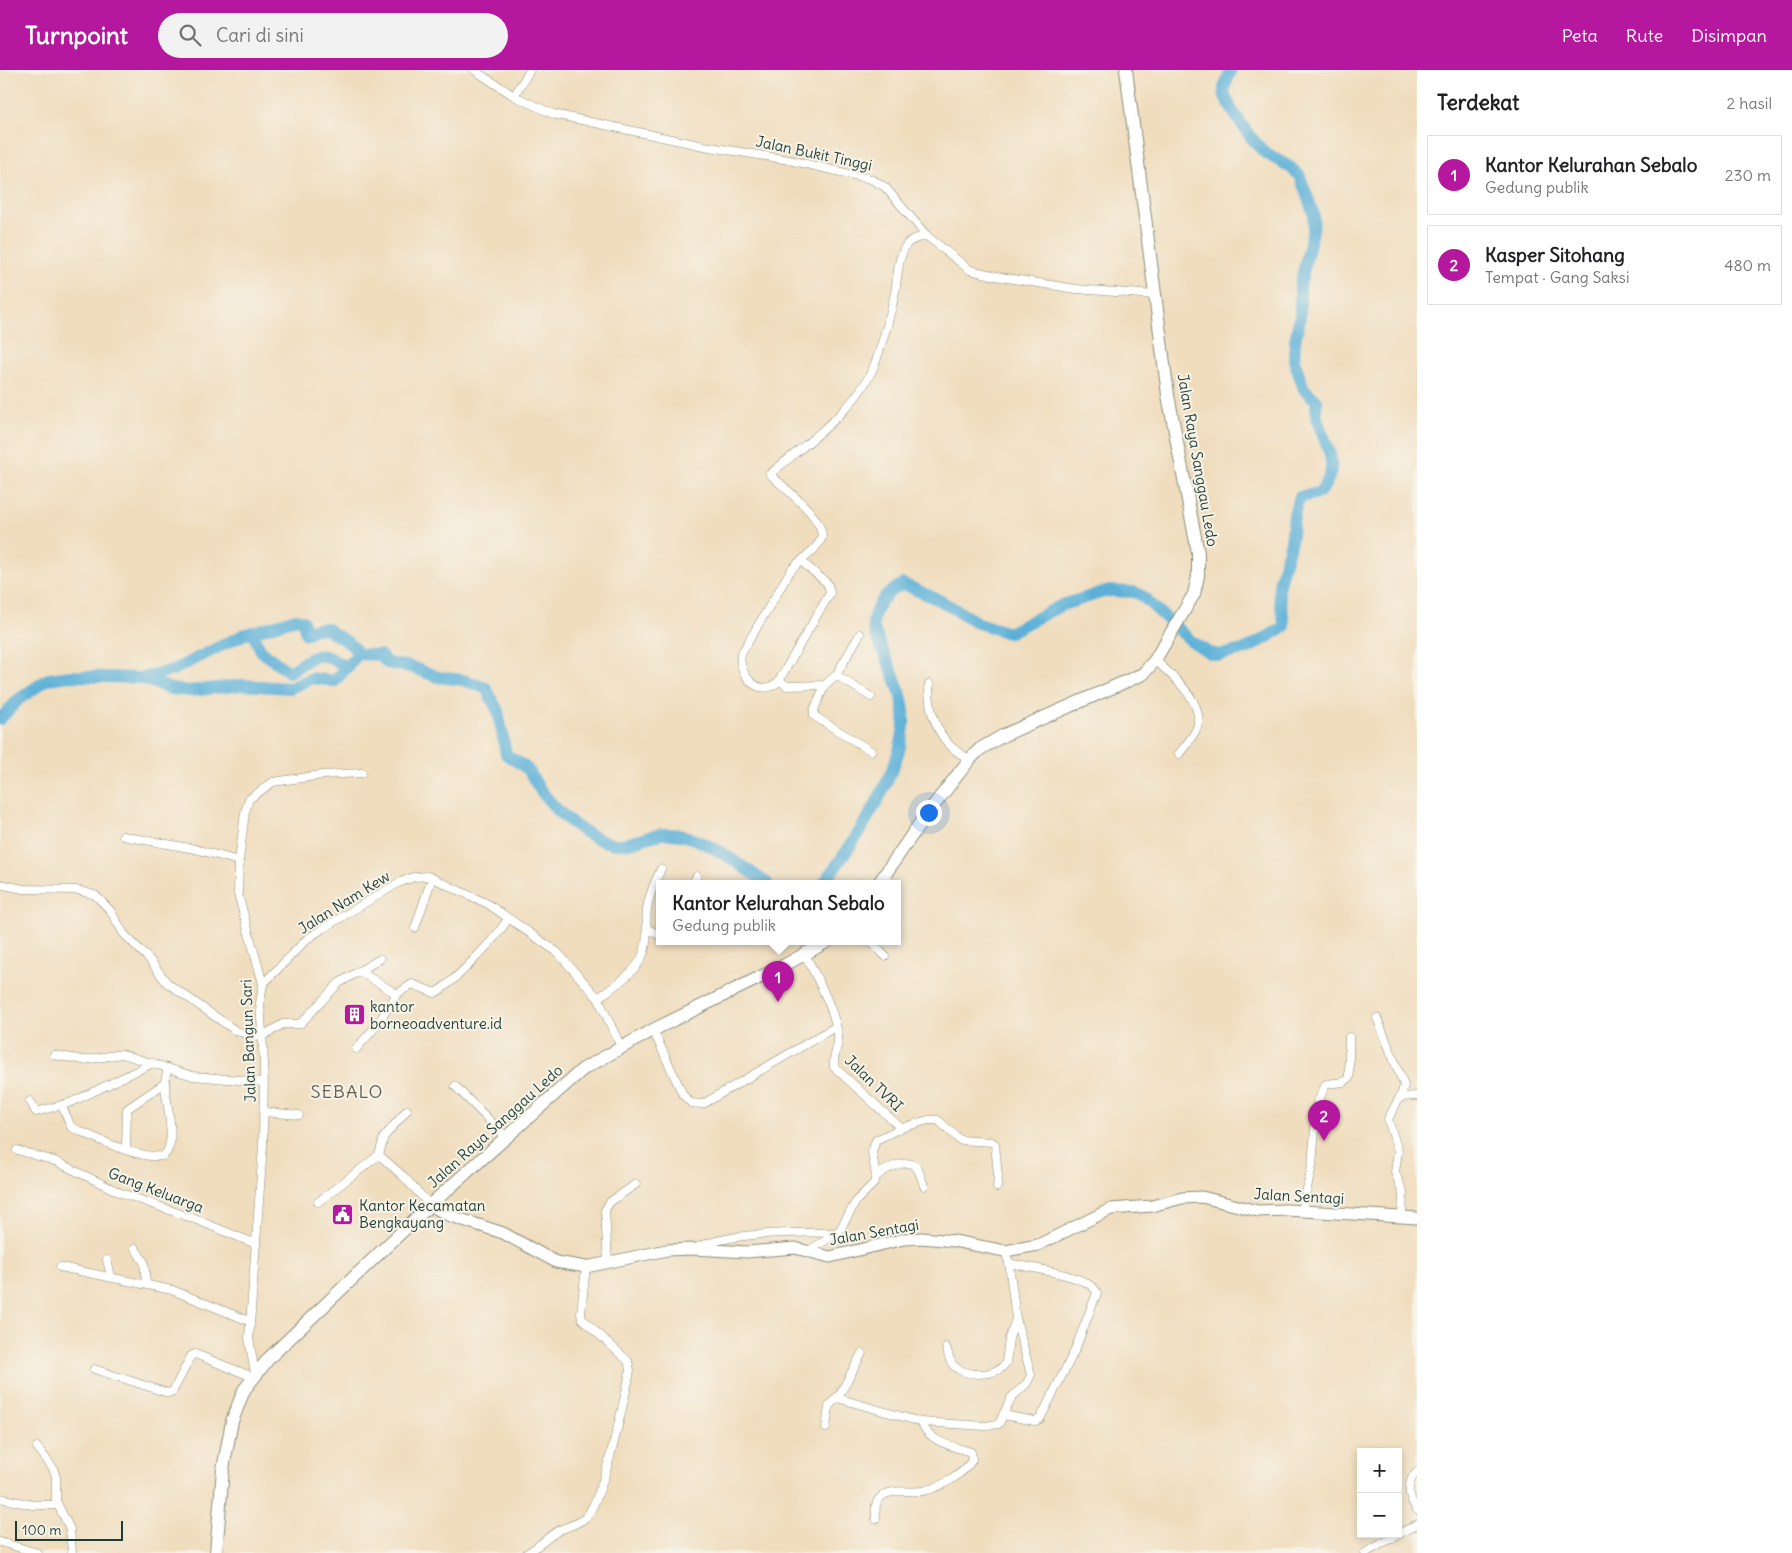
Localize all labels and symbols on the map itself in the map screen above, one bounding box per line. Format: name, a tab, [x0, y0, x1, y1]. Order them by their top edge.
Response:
street label: Jalan Bukit Tinggi	[754, 131, 874, 175]
street label: Jalan Raya Sanggau Ledo	[1173, 372, 1223, 548]
your location	[916, 800, 942, 826]
street label: Jalan Nam Kew	[295, 866, 394, 938]
pin: 1	[762, 961, 794, 1002]
street label: Jalan Bangun Sari	[236, 979, 260, 1103]
place label: kantor borneoadventure.id	[370, 997, 502, 1033]
building icon: kantor borneoadventure.id	[342, 1003, 366, 1027]
street label: Jalan TVRI	[841, 1051, 907, 1115]
street label: Jalan Raya Sanggau Ledo	[424, 1060, 566, 1192]
district label: SEBALO	[311, 1080, 383, 1103]
pin: 2	[1308, 1100, 1340, 1141]
street label: Gang Keluarga	[106, 1163, 207, 1217]
street label: Jalan Sentagi	[1253, 1184, 1345, 1208]
place label: Kantor Kecamatan Bengkayang	[359, 1196, 486, 1232]
public building icon: Kantor Kecamatan Bengkayang	[331, 1202, 355, 1226]
street label: Jalan Sentagi	[828, 1215, 920, 1249]
scale bar	[15, 1518, 122, 1541]

